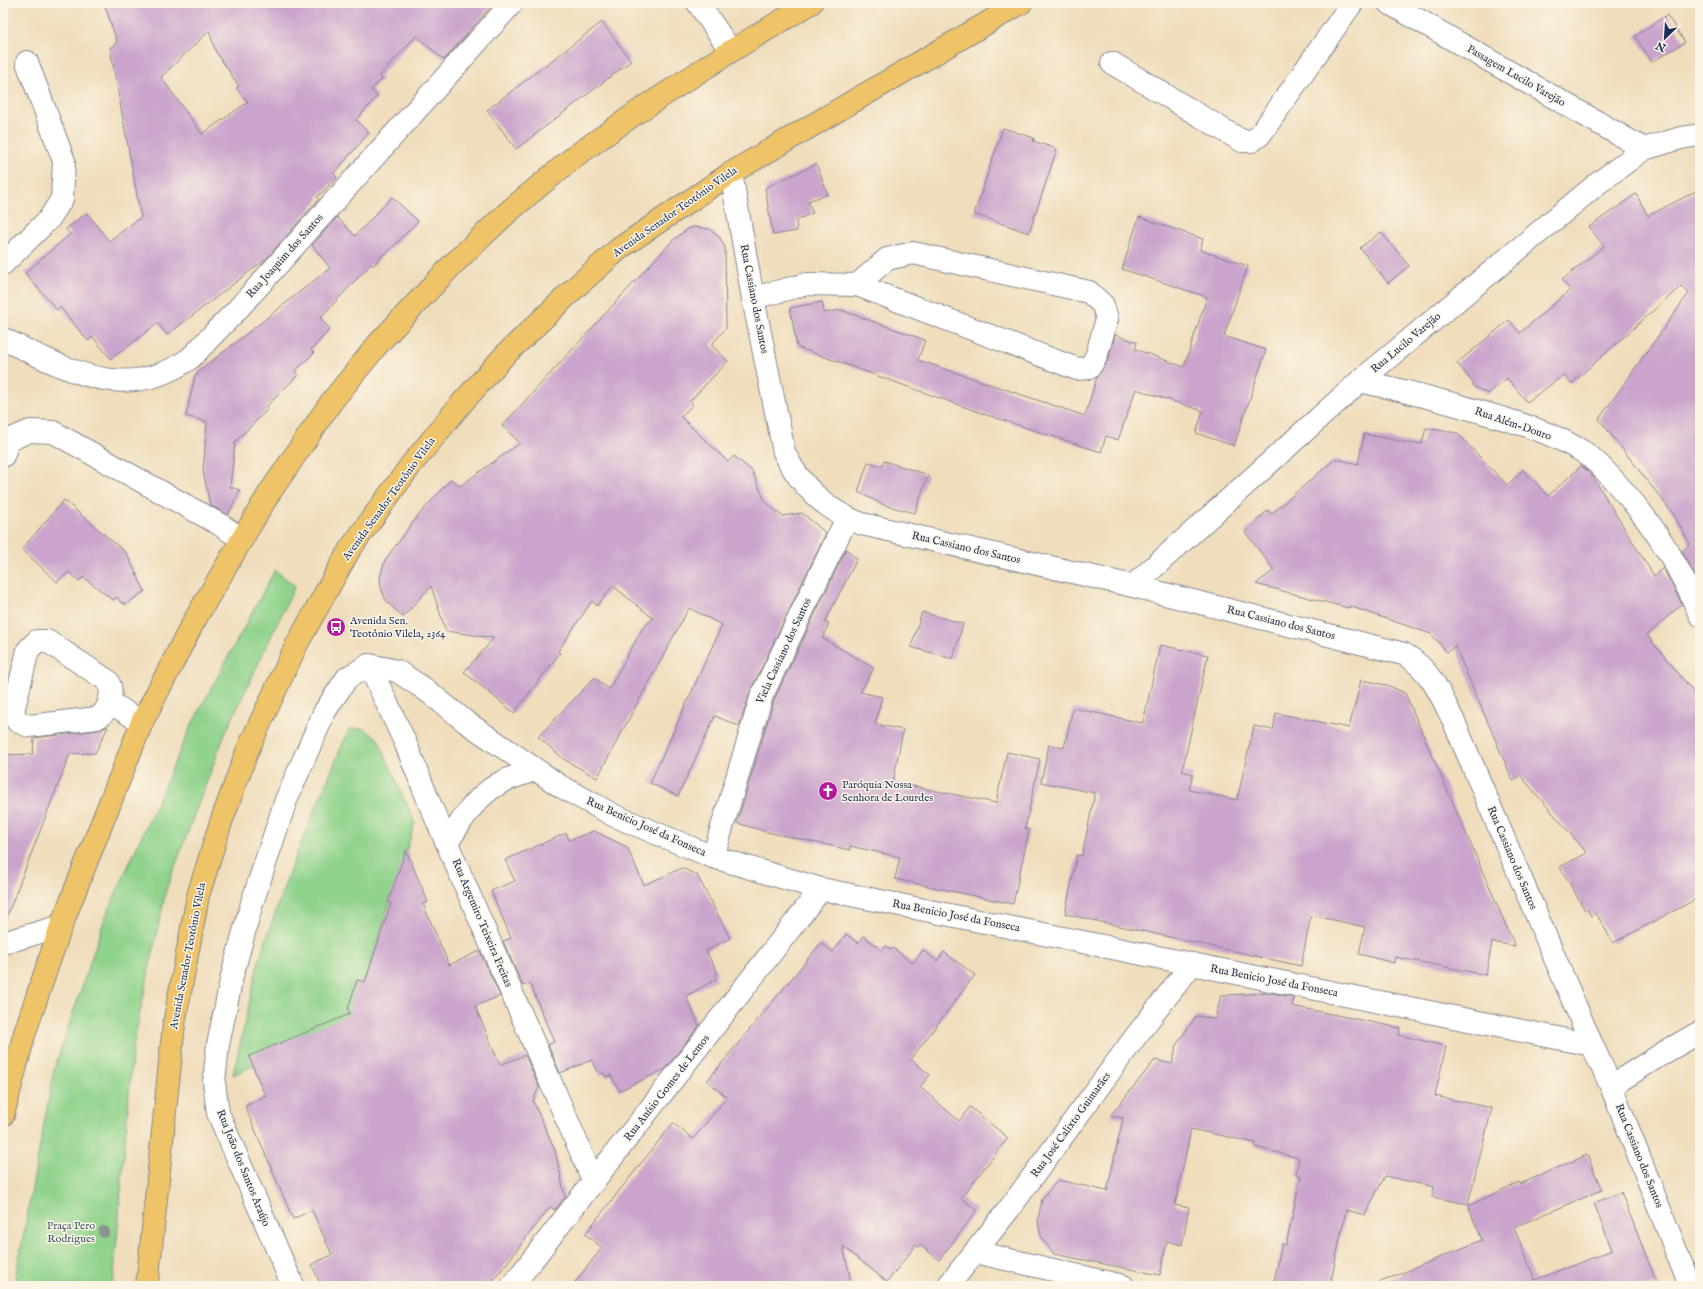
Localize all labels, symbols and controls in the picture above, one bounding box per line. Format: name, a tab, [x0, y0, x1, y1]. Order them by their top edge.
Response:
north arrow	[1645, 18, 1685, 58]
text: N	[1653, 38, 1669, 55]
street label: Passagem Lucilo Varejão	[1464, 42, 1568, 110]
street label: Avenida Senador Teotônio Vilela	[609, 163, 740, 261]
street label: Rua Joaquim dos Santos	[243, 211, 327, 301]
street label: Rua Cassiano dos Santos	[737, 243, 772, 355]
street label: Rua Lucilo Varejão	[1368, 310, 1444, 376]
street label: Rua Além-Douro	[1473, 404, 1553, 444]
street label: Avenida Senador Teotônio Vilela	[339, 434, 439, 564]
street label: Rua Cassiano dos Santos	[910, 529, 1022, 567]
street label: Viela Cassiano dos Santos	[753, 596, 815, 707]
street label: Rua Cassiano dos Santos	[1225, 603, 1337, 643]
place label: Avenida Sen. Teotônio Vilela, 2364	[349, 614, 446, 641]
bus stop icon: Avenida Sen. Teotônio Vilela, 2364	[325, 616, 347, 638]
place label: Paróquia Nossa Senhora de Lourdes	[842, 778, 933, 805]
church icon: Paróquia Nossa Senhora de Lourdes	[817, 780, 839, 802]
street label: Rua Benicio José da Fonseca	[584, 794, 708, 860]
street label: Rua Cassiano dos Santos	[1484, 804, 1540, 912]
street label: Rua Argemiro Teixeira Freitas	[449, 857, 515, 989]
street label: Avenida Senador Teotônio Vilela	[167, 881, 209, 1031]
street label: Rua Benicio José da Fonseca	[891, 897, 1021, 935]
street label: Rua Benicio José da Fonseca	[1209, 962, 1339, 1000]
street label: Rua Anísio Gomes de Lemos	[621, 1032, 713, 1144]
street label: Rua José Calixto Guimarães	[1028, 1069, 1114, 1180]
street label: Rua Cassiano dos Santos	[1612, 1102, 1666, 1210]
street label: Rua João dos Santos Araújo	[213, 1107, 273, 1229]
park label: Praça Pero Rodrigues	[47, 1219, 95, 1246]

